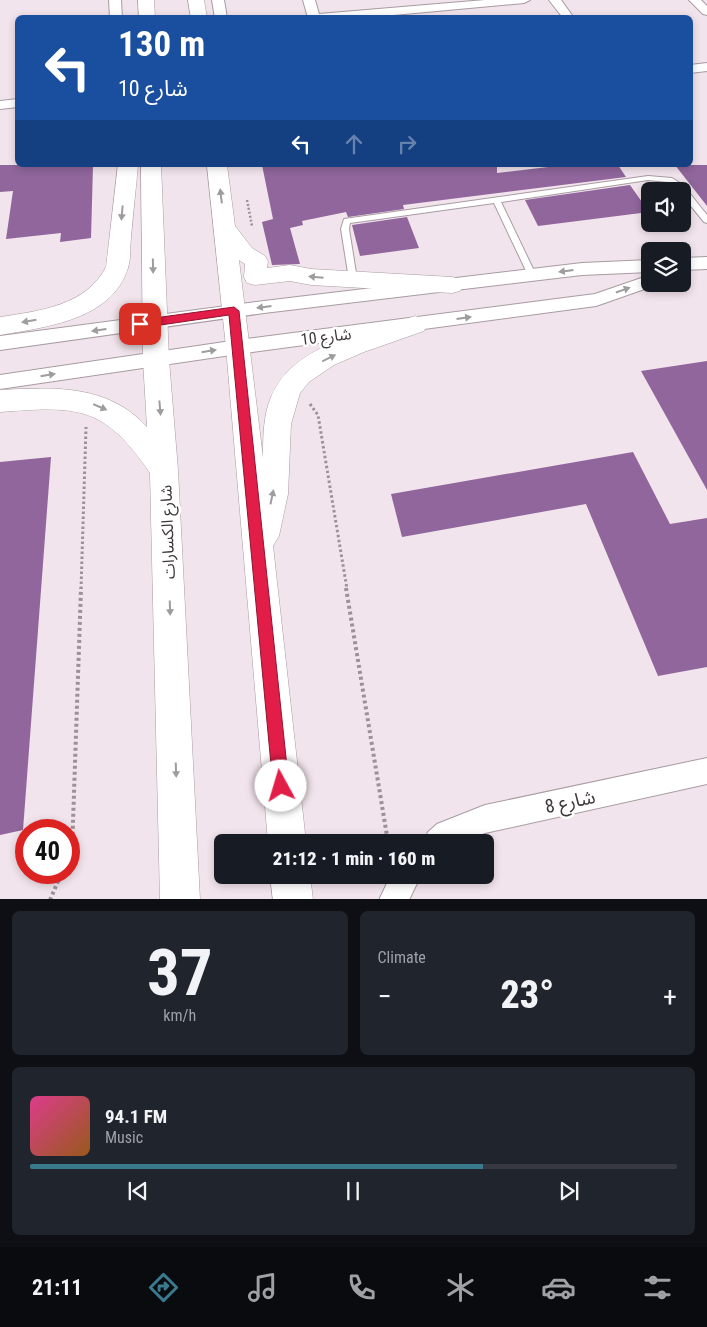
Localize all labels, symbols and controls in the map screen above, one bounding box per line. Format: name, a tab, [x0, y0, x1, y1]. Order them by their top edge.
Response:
text: 130 m	[118, 24, 205, 65]
icon: left	[35, 35, 100, 100]
text: شارع 10	[118, 76, 188, 101]
icon: left	[287, 130, 315, 158]
icon: ahead	[340, 130, 368, 158]
icon: right	[393, 130, 421, 158]
map controls	[641, 182, 691, 292]
button: sound	[641, 182, 691, 232]
one-way arrow	[217, 188, 225, 204]
one-way arrow	[118, 206, 126, 222]
button: layers	[641, 242, 691, 292]
one-way arrow	[149, 258, 157, 274]
one-way arrow	[558, 267, 574, 275]
one-way arrow	[307, 273, 323, 281]
one-way arrow	[616, 286, 631, 294]
pin	[119, 303, 161, 345]
one-way arrow	[256, 303, 272, 311]
icon: arrive	[126, 310, 154, 338]
one-way arrow	[456, 314, 472, 322]
one-way arrow	[21, 317, 37, 325]
street label: شارع 10	[300, 324, 353, 352]
one-way arrow	[91, 326, 107, 334]
one-way arrow	[201, 347, 217, 355]
one-way arrow	[322, 354, 336, 362]
one-way arrow	[41, 371, 57, 379]
one-way arrow	[156, 401, 164, 417]
one-way arrow	[93, 403, 107, 411]
street label: شارع الكسارات	[156, 484, 182, 579]
one-way arrow	[269, 489, 277, 505]
one-way arrow	[166, 600, 174, 616]
position arrow	[254, 759, 306, 811]
one-way arrow	[172, 762, 180, 778]
street label: شارع 8	[543, 785, 598, 820]
speed limit sign: 40	[15, 819, 80, 884]
text: 21:12 · 1 min · 160 m	[273, 847, 435, 870]
text: 37	[147, 935, 213, 1011]
text: Climate	[378, 948, 426, 967]
text: 23°	[501, 973, 554, 1017]
text: −	[378, 980, 392, 1013]
text: +	[663, 980, 677, 1013]
text: km/h	[163, 1006, 196, 1025]
text: 94.1 FM	[105, 1105, 167, 1128]
text: Music	[105, 1128, 143, 1147]
icon: previous	[124, 1177, 152, 1205]
icon: pause	[339, 1177, 367, 1205]
icon: next	[555, 1177, 583, 1205]
icon: directions	[146, 1270, 181, 1305]
icon: music	[245, 1270, 280, 1305]
icon: phone	[344, 1270, 379, 1305]
icon: climate	[443, 1270, 478, 1305]
icon: car	[541, 1270, 576, 1305]
icon: filters	[640, 1270, 675, 1305]
text: 21:11	[32, 1275, 82, 1300]

